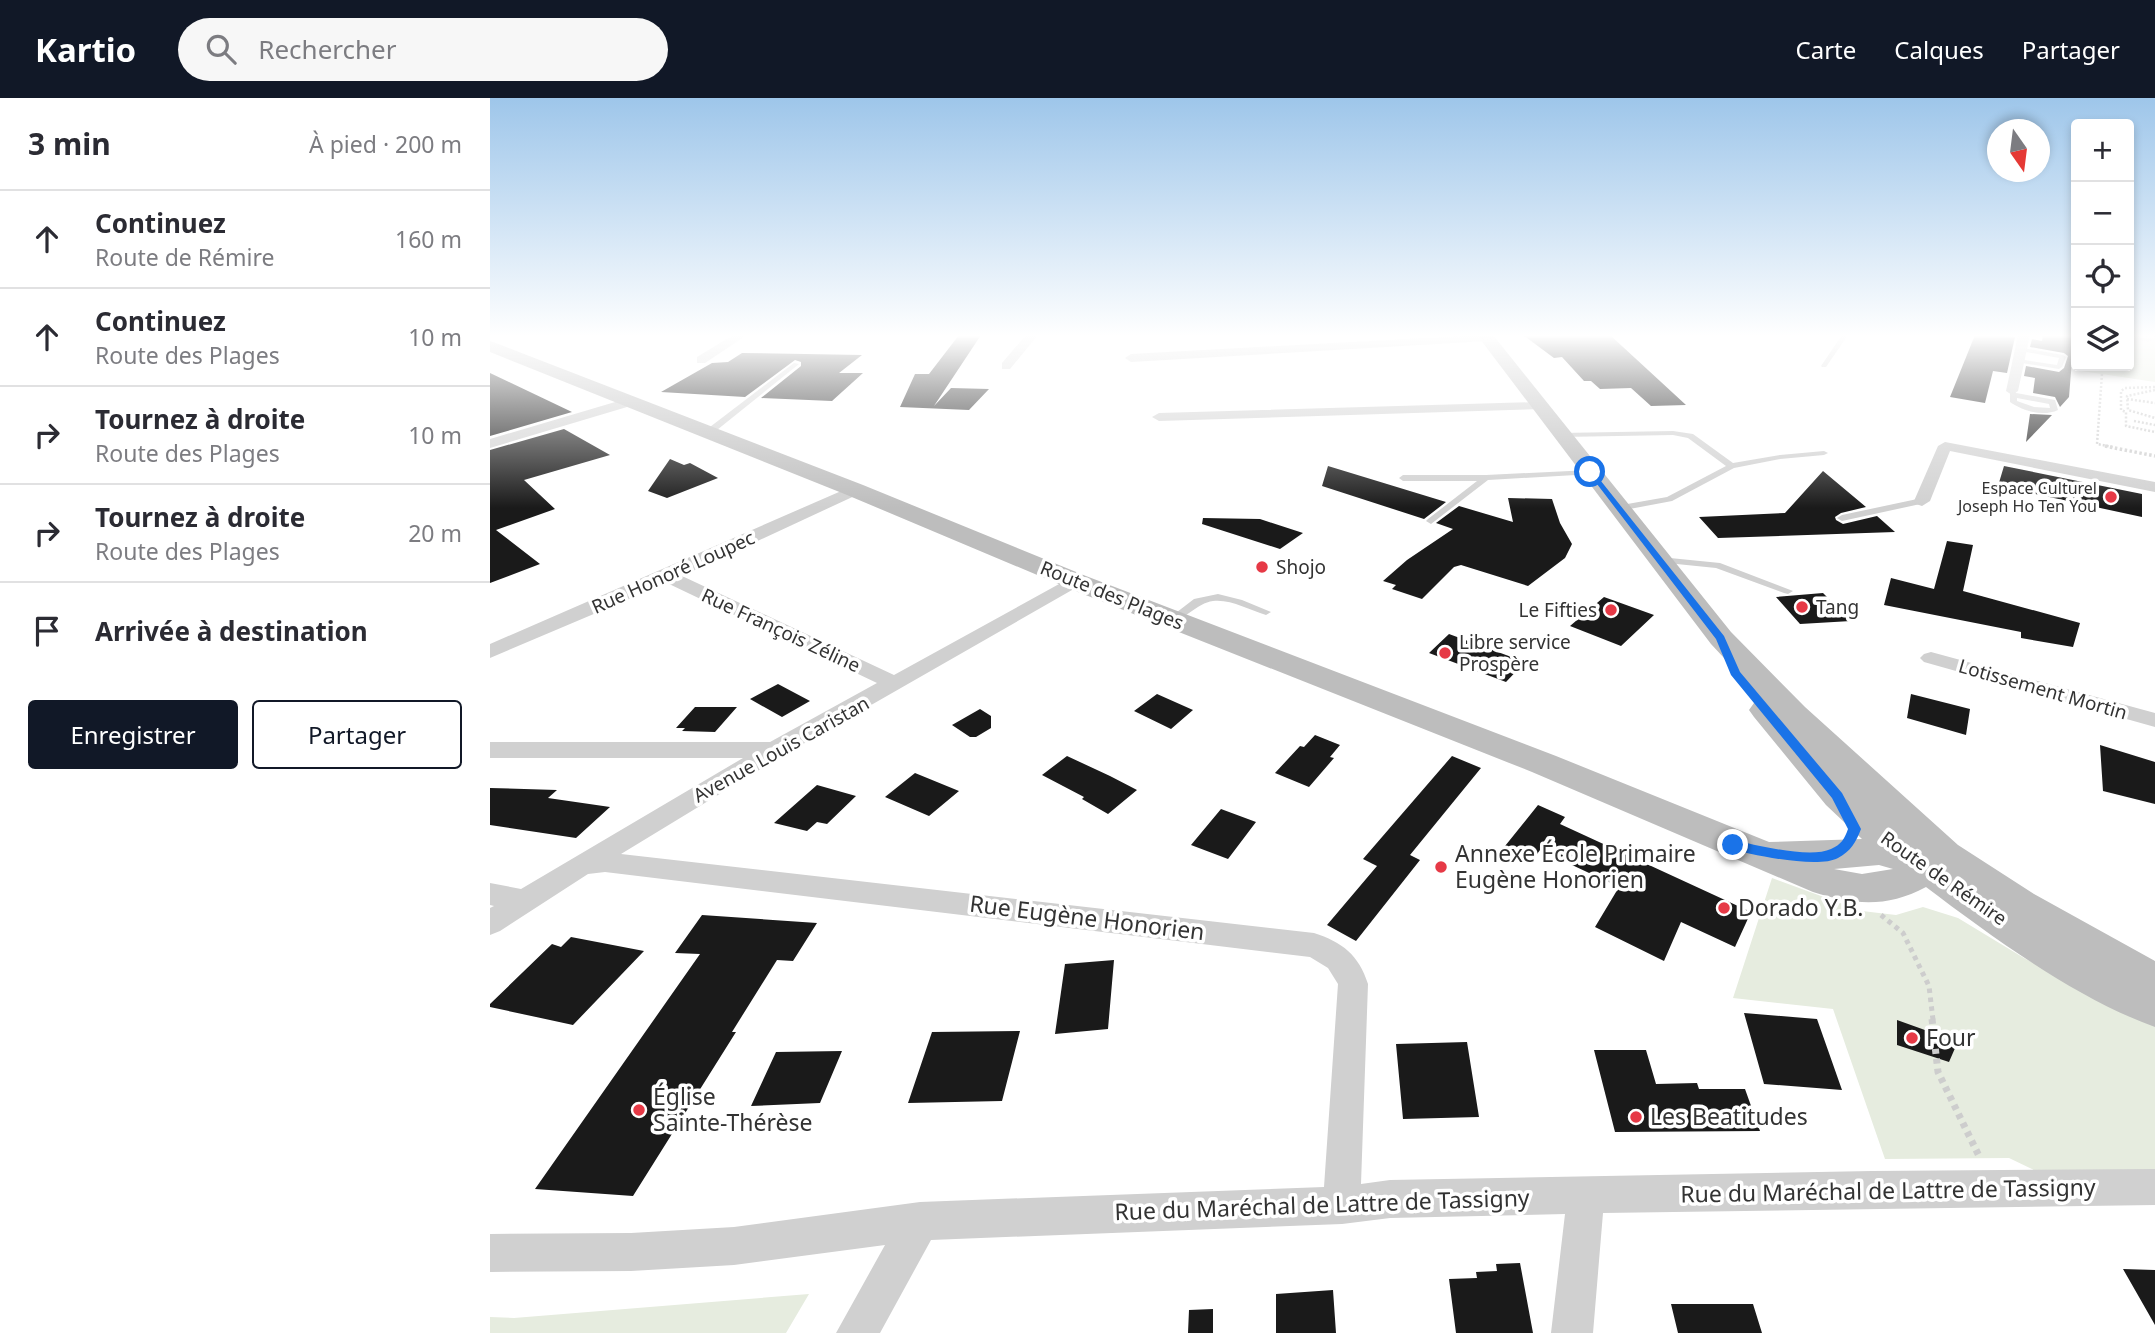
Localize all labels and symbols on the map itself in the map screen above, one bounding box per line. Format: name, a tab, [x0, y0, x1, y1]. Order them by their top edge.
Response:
north arrow	[1987, 119, 2050, 182]
route start	[1574, 456, 1605, 487]
place label: Espace Culturel Joseph Ho Ten You	[1956, 477, 2097, 517]
marker: Espace Culturel Joseph Ho Ten You	[2103, 489, 2119, 505]
street label: Rue Honoré Loupec	[587, 524, 759, 620]
street label: Route des Plages	[1036, 554, 1188, 636]
place label: Shojo	[1276, 554, 1326, 580]
marker: Shojo	[1254, 559, 1270, 575]
street label: Rue François Zéline	[697, 582, 865, 678]
place label: Tang	[1816, 594, 1859, 620]
place label: Le Fifties	[1519, 597, 1597, 623]
marker: Tang	[1794, 599, 1810, 615]
marker: Le Fifties	[1603, 602, 1619, 618]
place label: Libre service Prospère	[1459, 629, 1571, 677]
marker: Libre service Prospère	[1437, 645, 1453, 661]
street label: Lotissement Mortin	[1956, 652, 2130, 726]
street label: Avenue Louis Caristan	[688, 690, 874, 808]
street label: Route de Rémire	[1876, 825, 2012, 931]
route end	[1717, 829, 1748, 860]
place label: Annexe École Primaire Eugène Honorien	[1455, 837, 1696, 895]
marker: Annexe École Primaire Eugène Honorien	[1433, 859, 1449, 875]
street label: Rue Eugène Honorien	[968, 887, 1206, 947]
place label: Dorado Y.B.	[1738, 891, 1863, 923]
marker: Dorado Y.B.	[1716, 900, 1732, 916]
place label: Four	[1926, 1021, 1976, 1053]
marker: Four	[1904, 1030, 1920, 1046]
place label: Église Sainte-Thérèse	[653, 1080, 812, 1138]
place label: Les Beatitudes	[1650, 1100, 1808, 1132]
marker: Église Sainte-Thérèse	[631, 1102, 647, 1118]
marker: Les Beatitudes	[1628, 1109, 1644, 1125]
street label: Rue du Maréchal de Lattre de Tassigny	[1680, 1170, 2096, 1210]
street label: Rue du Maréchal de Lattre de Tassigny	[1114, 1181, 1530, 1227]

